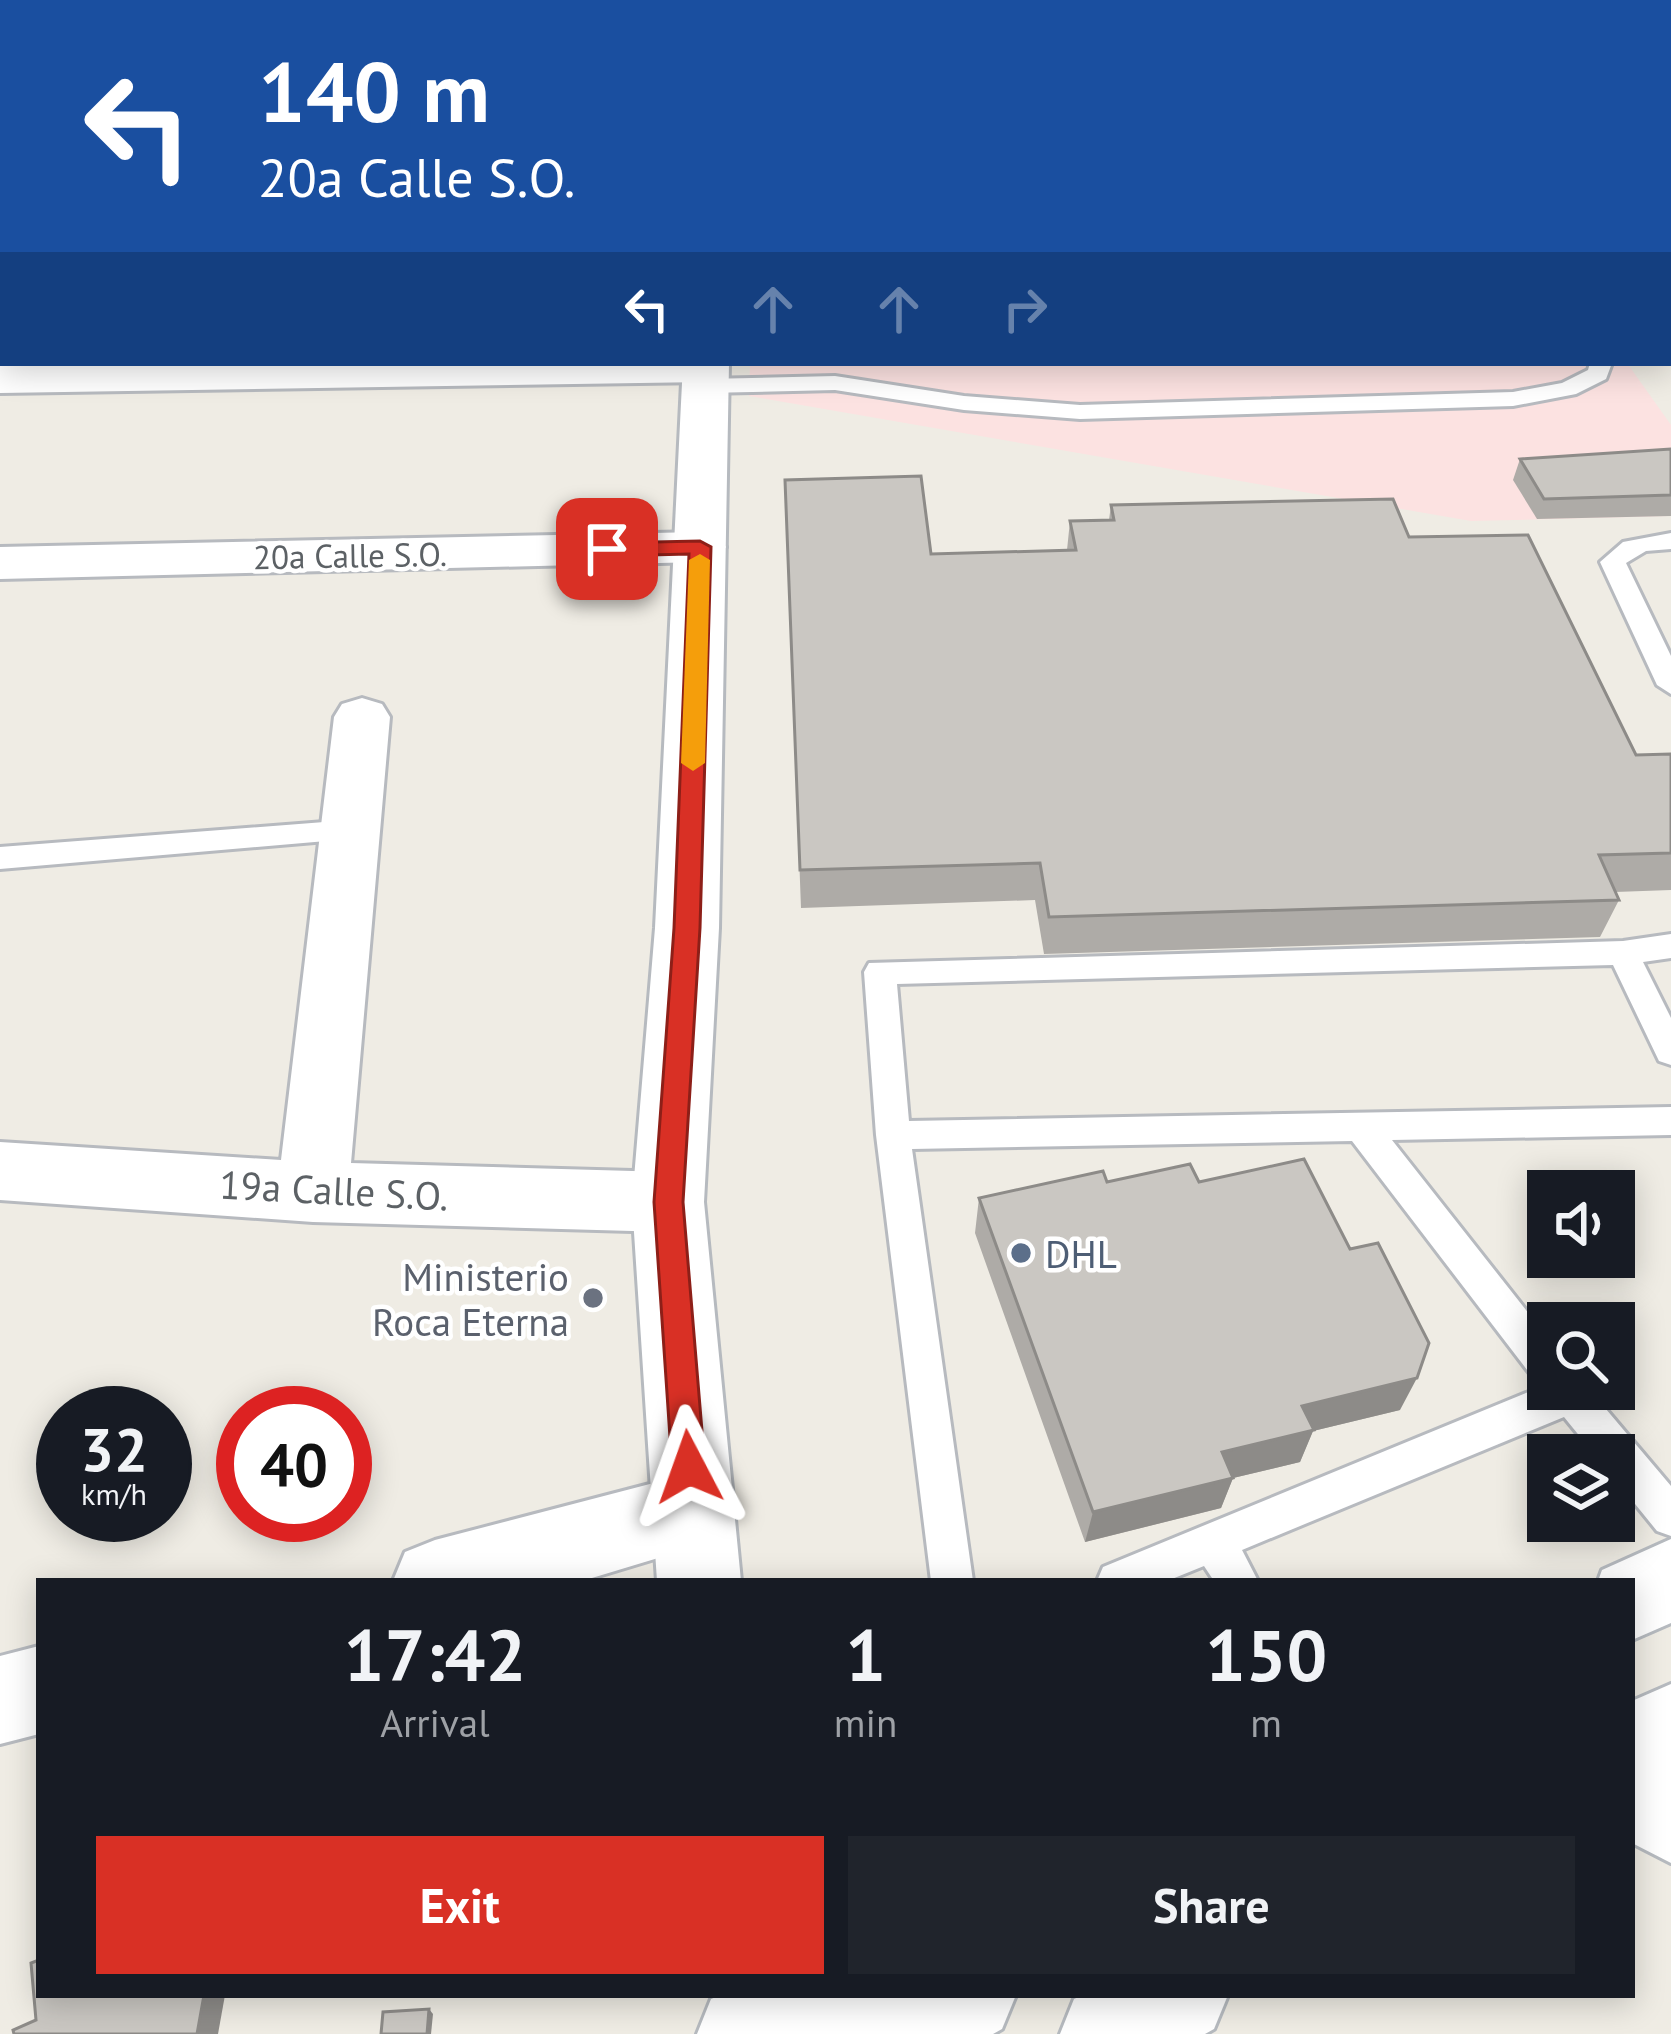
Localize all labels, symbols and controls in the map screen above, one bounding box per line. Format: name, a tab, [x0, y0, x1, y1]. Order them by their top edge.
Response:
text: 140 m	[258, 36, 490, 145]
icon: left	[60, 48, 216, 204]
text: 20a Calle S.O.	[258, 142, 575, 212]
icon: left	[614, 276, 680, 342]
icon: ahead	[740, 276, 806, 342]
icon: ahead	[866, 276, 932, 342]
icon: right	[992, 276, 1058, 342]
pin	[556, 498, 658, 600]
icon: arrive	[574, 516, 640, 582]
street label: 20a Calle S.O.	[253, 532, 447, 578]
street label: 19a Calle S.O.	[218, 1159, 450, 1221]
map controls	[1527, 1170, 1635, 1542]
button: sound	[1527, 1170, 1635, 1278]
place label: DHL	[1045, 1228, 1117, 1279]
marker: DHL	[1008, 1240, 1034, 1266]
place label: Ministerio Roca Eterna	[372, 1251, 569, 1347]
marker: Ministerio Roca Eterna	[580, 1285, 606, 1311]
button: search	[1527, 1302, 1635, 1410]
speed limit sign: 40	[216, 1386, 372, 1542]
position arrow	[626, 1404, 752, 1530]
text: 32	[80, 1410, 148, 1488]
button: layers	[1527, 1434, 1635, 1542]
text: km/h	[81, 1474, 147, 1513]
text: 17:42	[344, 1608, 526, 1701]
text: 1	[845, 1608, 886, 1701]
text: 150	[1205, 1608, 1327, 1701]
text: Arrival	[380, 1697, 490, 1748]
text: min	[834, 1697, 897, 1748]
text: m	[1250, 1697, 1282, 1748]
button: Exit	[96, 1836, 824, 1974]
button: Share	[848, 1836, 1575, 1974]

